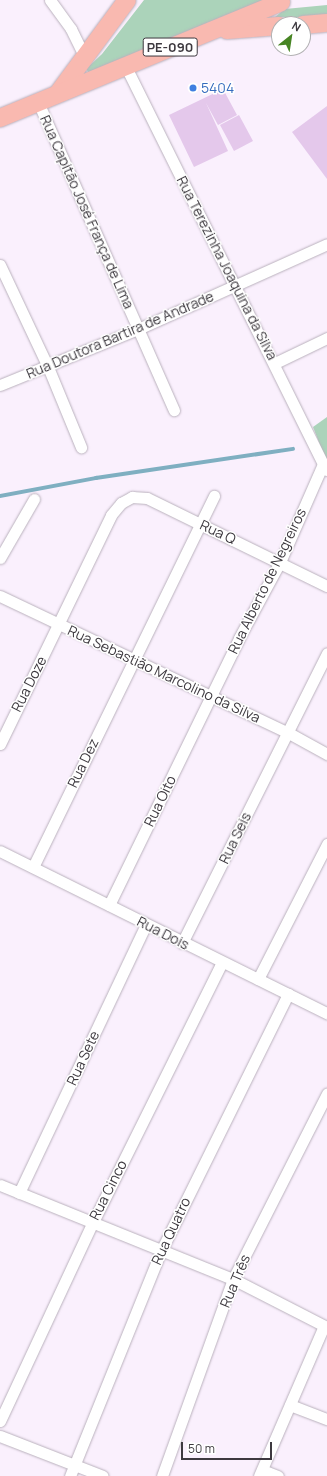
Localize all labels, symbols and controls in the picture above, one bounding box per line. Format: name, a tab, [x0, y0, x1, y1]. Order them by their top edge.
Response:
north arrow	[271, 16, 311, 56]
text: N	[290, 18, 304, 35]
road number: PE-090	[142, 36, 198, 58]
place label: 5404	[201, 80, 234, 96]
marker: 5404	[188, 83, 198, 93]
street label: Rua Capitão José França de Lima	[37, 113, 137, 311]
street label: Rua Terezinha Joaquina da Silva	[173, 173, 281, 363]
street label: Rua Doutora Bartira de Andrade	[24, 288, 216, 382]
street label: Rua Alberto de Negreiros	[224, 505, 310, 657]
street label: Rua Q	[197, 516, 239, 548]
street label: Rua Sebastião Marcolino da Silva	[65, 622, 263, 726]
street label: Rua Doze	[8, 653, 50, 715]
street label: Rua Dez	[64, 736, 102, 790]
street label: Rua Oito	[140, 773, 180, 829]
street label: Rua Seis	[215, 810, 255, 866]
street label: Rua Dois	[134, 913, 192, 953]
street label: Rua Sete	[63, 1028, 103, 1088]
street label: Rua Cinco	[86, 1157, 130, 1223]
street label: Rua Quatro	[148, 1194, 194, 1268]
street label: Rua Três	[216, 1252, 254, 1310]
scale bar	[183, 1434, 274, 1460]
text: 50 m	[188, 1440, 215, 1457]

